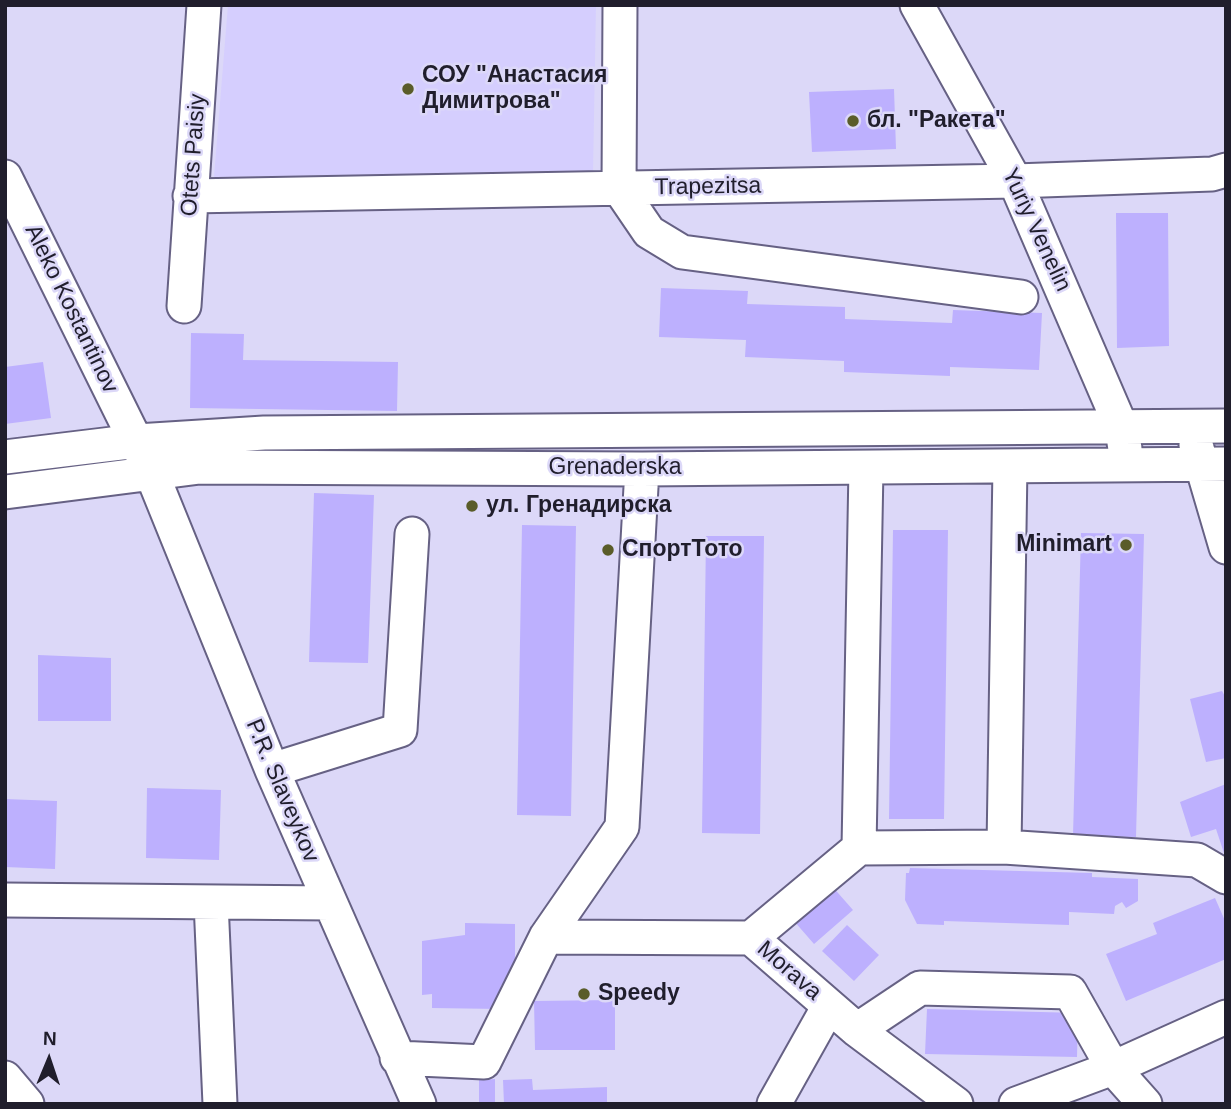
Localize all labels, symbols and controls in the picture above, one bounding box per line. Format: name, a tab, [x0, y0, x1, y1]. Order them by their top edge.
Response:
place label: СОУ "Анастасия Димитрова"	[422, 62, 607, 116]
marker: СОУ "Анастасия Димитрова"	[400, 81, 416, 97]
street label: Otets Paisiy	[176, 93, 212, 217]
place label: бл. "Ракета"	[867, 107, 1006, 135]
marker: бл. "Ракета"	[845, 113, 861, 129]
street label: Yuriy Venelin	[995, 164, 1077, 296]
street label: Trapezitsa	[655, 172, 761, 202]
street label: Aleko Kostantinov	[18, 220, 124, 398]
street label: Grenaderska	[549, 454, 681, 482]
place label: ул. Гренадирска	[486, 492, 671, 520]
marker: ул. Гренадирска	[464, 498, 480, 514]
place label: Minimart	[1016, 531, 1112, 559]
place label: СпортТото	[622, 536, 743, 564]
marker: Minimart	[1118, 537, 1134, 553]
marker: СпортТото	[600, 542, 616, 558]
street label: P.R. Slaveykov	[239, 715, 325, 867]
street label: Morava	[751, 935, 827, 1007]
place label: Speedy	[598, 980, 680, 1008]
marker: Speedy	[576, 986, 592, 1002]
north arrow	[14, 1025, 84, 1095]
text: N	[43, 1028, 57, 1049]

